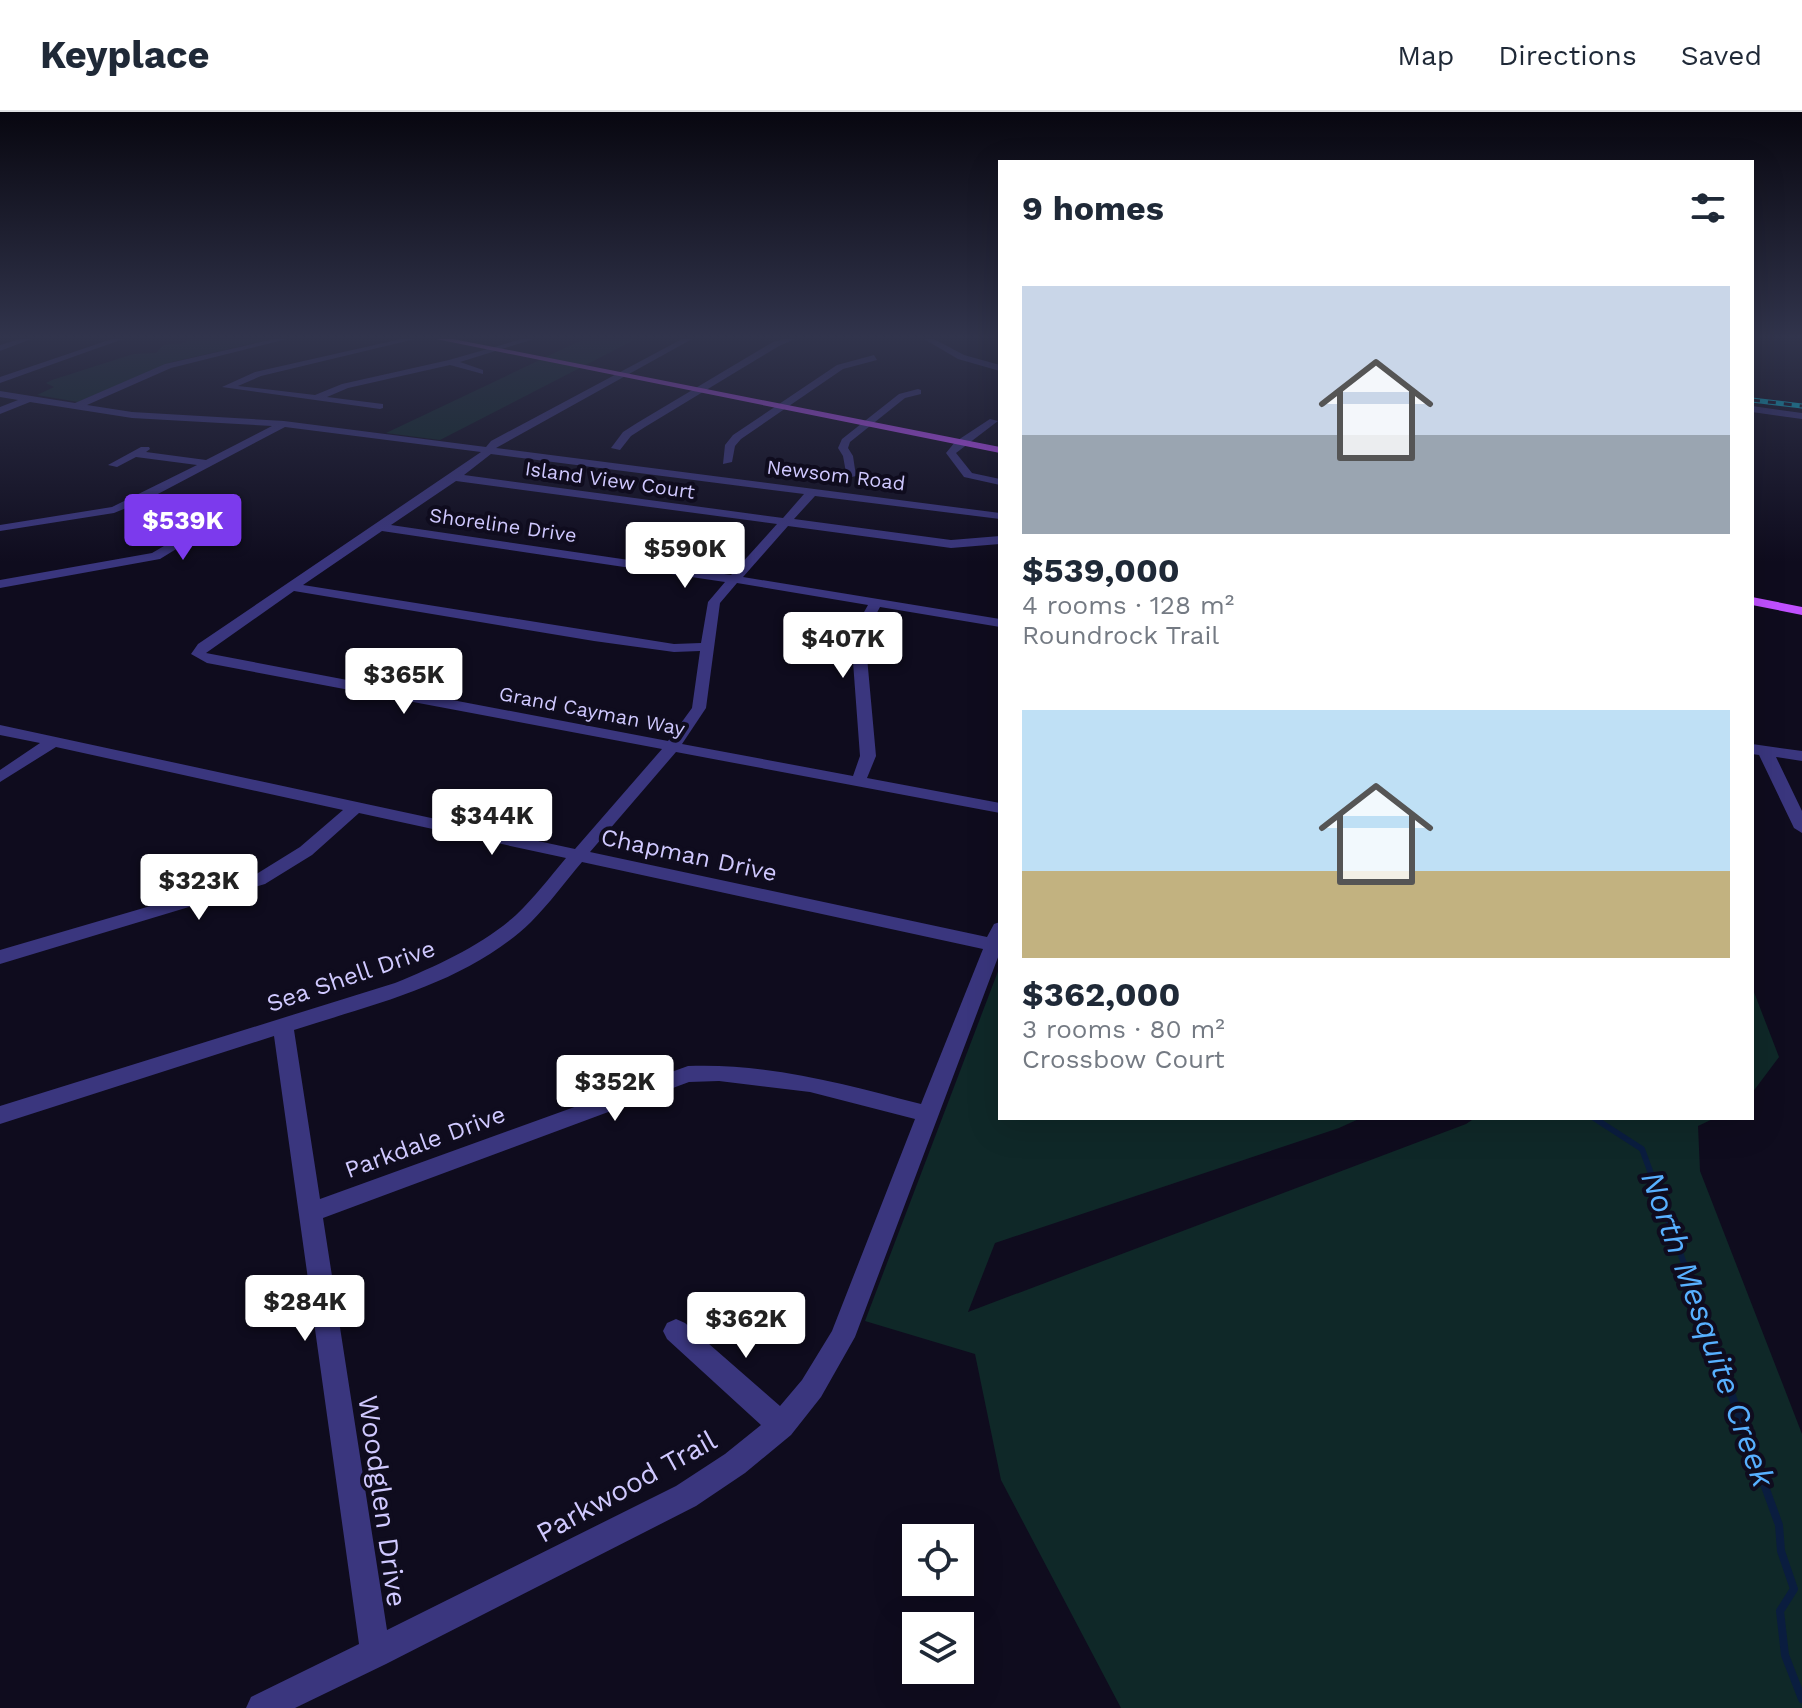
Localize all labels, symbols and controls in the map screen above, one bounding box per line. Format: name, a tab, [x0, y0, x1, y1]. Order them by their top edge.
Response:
text: Keyplace	[40, 33, 209, 77]
text: Map	[1397, 39, 1454, 72]
text: Directions	[1498, 39, 1637, 72]
text: Saved	[1681, 39, 1762, 72]
icon: filters	[1686, 186, 1730, 230]
text: 9 homes	[1022, 188, 1164, 228]
icon: home	[1304, 338, 1448, 482]
street label: Newsom Road	[765, 455, 907, 495]
street label: Island View Court	[523, 456, 697, 504]
pin: $539K	[127, 494, 239, 562]
street label: Shoreline Drive	[428, 503, 578, 547]
text: $539K	[142, 505, 224, 535]
pin: $590K	[629, 522, 741, 590]
text: $590K	[644, 533, 726, 563]
text: $539,000	[1022, 550, 1180, 590]
text: 4 rooms · 128 m²	[1022, 590, 1234, 620]
pin: $407K	[787, 612, 899, 680]
text: Roundrock Trail	[1022, 620, 1219, 650]
text: $407K	[801, 623, 885, 653]
pin: $365K	[348, 648, 460, 716]
text: $365K	[363, 659, 445, 689]
street label: Grand Cayman Way	[497, 681, 688, 741]
icon: home	[1304, 762, 1448, 906]
pin: $344K	[436, 789, 548, 857]
text: $344K	[450, 800, 534, 830]
street label: Chapman Drive	[598, 823, 780, 887]
pin: $323K	[143, 854, 255, 922]
text: $323K	[158, 865, 240, 895]
street label: Sea Shell Drive	[263, 934, 439, 1018]
text: $362,000	[1022, 974, 1180, 1014]
text: 3 rooms · 80 m²	[1022, 1014, 1225, 1044]
text: Crossbow Court	[1022, 1044, 1225, 1074]
pin: $352K	[559, 1055, 671, 1123]
text: $352K	[575, 1066, 655, 1096]
street label: Parkdale Drive	[341, 1100, 509, 1184]
water label: North Mesquite Creek	[1633, 1166, 1783, 1494]
pin: $284K	[249, 1275, 361, 1343]
text: $284K	[263, 1286, 347, 1316]
pin: $362K	[690, 1292, 802, 1360]
text: $362K	[705, 1303, 787, 1333]
street label: Woodglen Drive	[351, 1393, 414, 1609]
street label: Parkwood Trail	[530, 1423, 723, 1550]
map controls	[902, 1524, 974, 1684]
button: locate	[902, 1524, 974, 1596]
button: layers	[902, 1612, 974, 1684]

